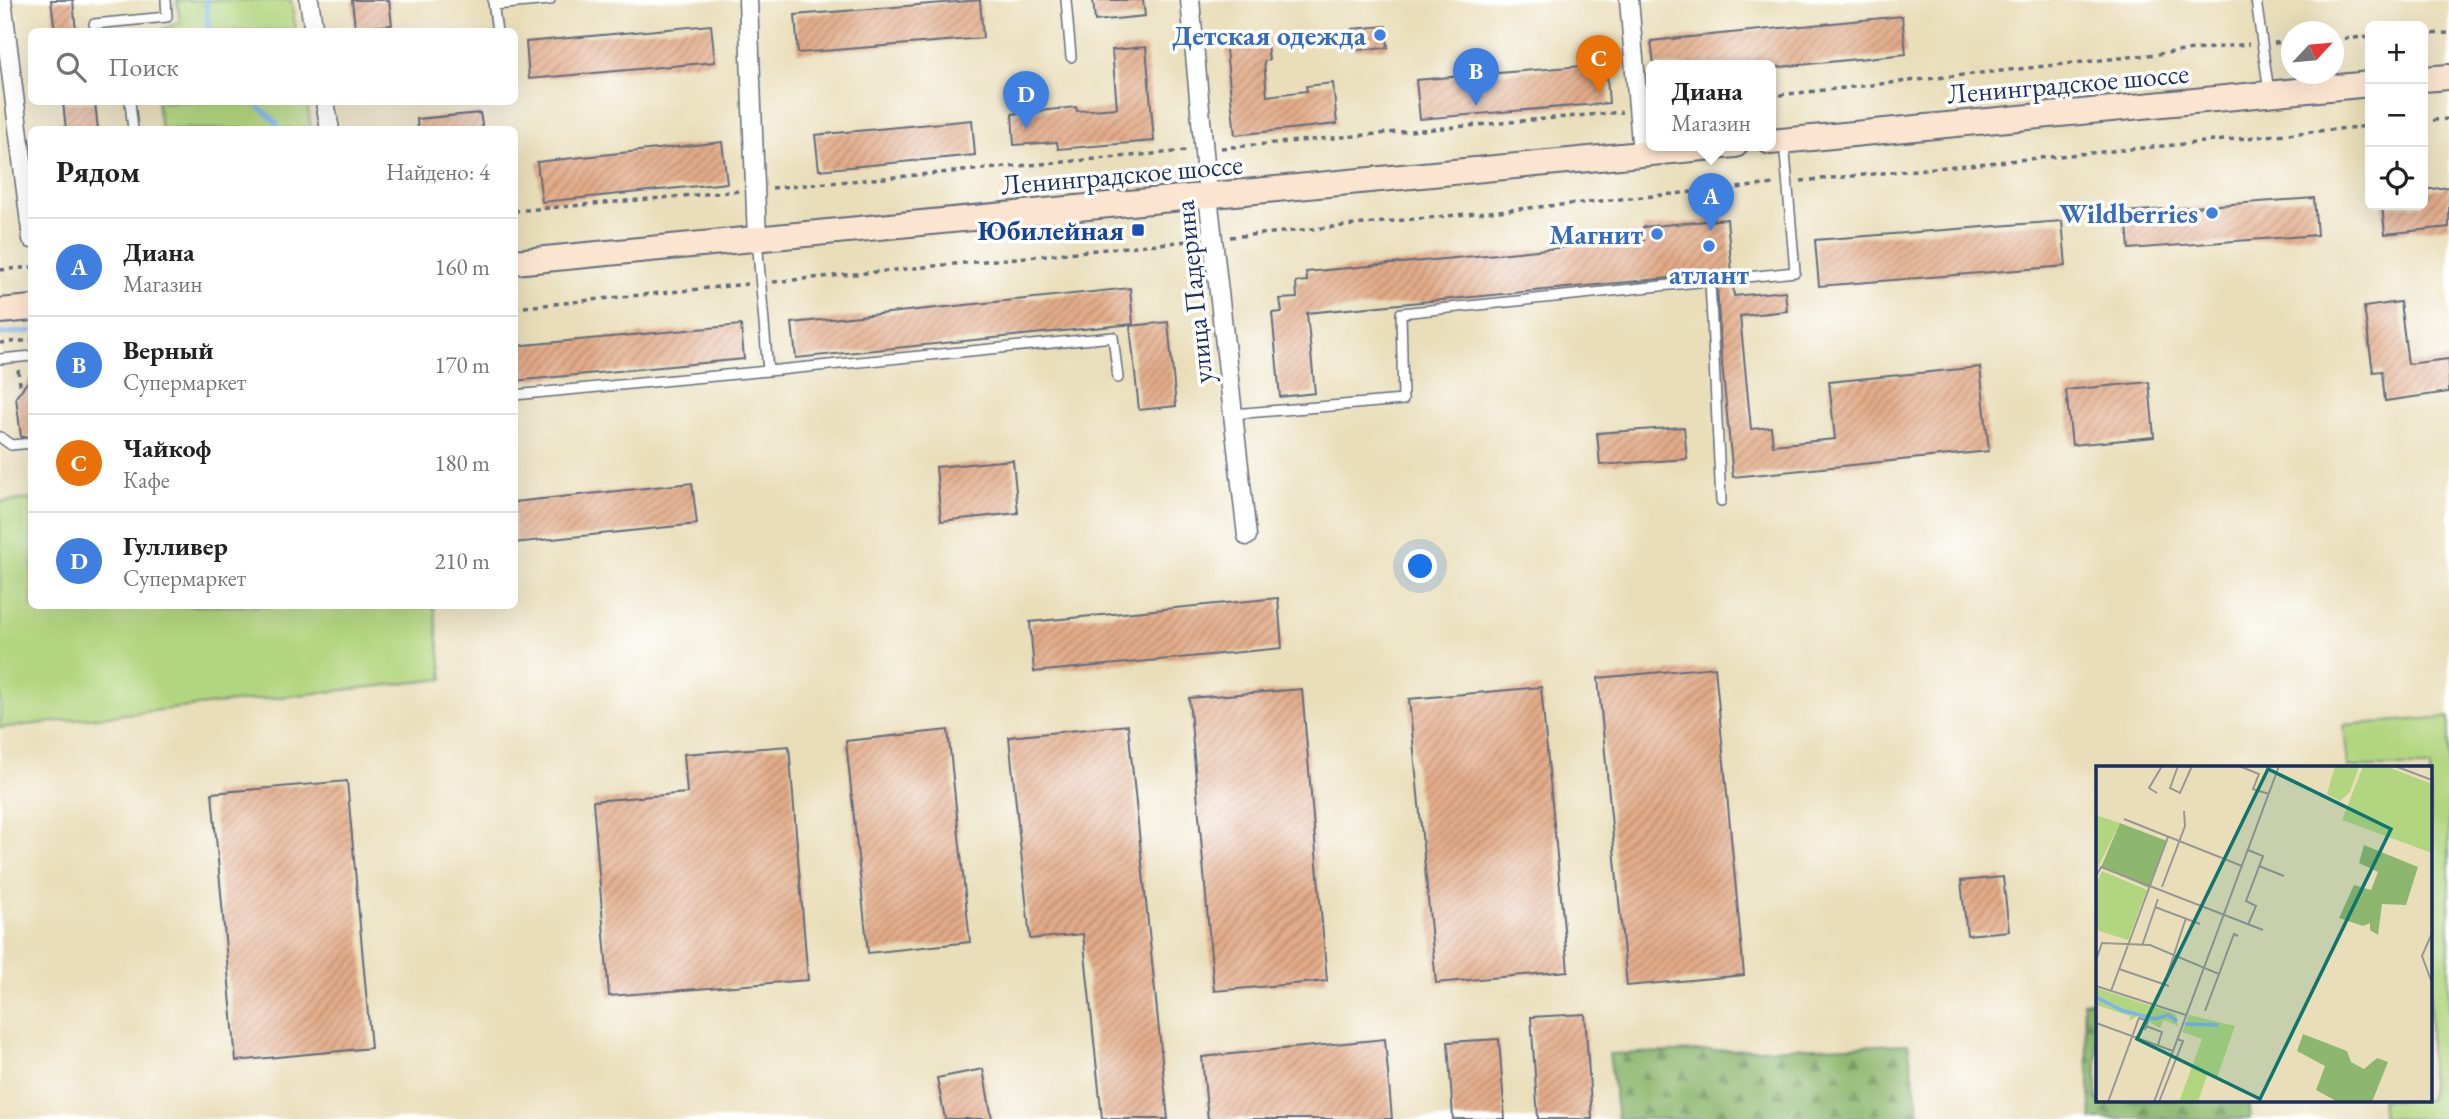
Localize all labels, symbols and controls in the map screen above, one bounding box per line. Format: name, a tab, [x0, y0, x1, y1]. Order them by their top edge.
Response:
place label: Детская одежда	[1172, 17, 1367, 53]
north arrow	[2281, 21, 2344, 84]
map controls	[2365, 21, 2428, 210]
button: +	[2365, 21, 2428, 84]
marker: Детская одежда	[1372, 27, 1388, 43]
search box	[28, 28, 518, 105]
pin: C	[1576, 35, 1622, 93]
icon: search	[52, 48, 90, 86]
pin: B	[1453, 48, 1499, 106]
text: Поиск	[108, 50, 179, 84]
street label: Ленинградское шоссе	[1946, 54, 2190, 112]
popup	[1646, 60, 1776, 151]
pin: D	[1003, 71, 1049, 129]
text: Диана	[1671, 74, 1743, 108]
button: −	[2365, 84, 2428, 147]
text: Магазин	[1671, 108, 1751, 138]
street label: Ленинградское шоссе	[1000, 145, 1244, 203]
button: locate	[2365, 147, 2428, 210]
text: Рядом	[56, 152, 140, 191]
text: Найдено: 4	[386, 157, 490, 187]
pin: A	[1688, 173, 1734, 231]
place label: Wildberries	[2059, 195, 2198, 231]
street label: улица Падерина	[1165, 198, 1221, 385]
marker: Wildberries	[2204, 205, 2220, 221]
place label: Юбилейная	[978, 212, 1124, 248]
place label: Магнит	[1549, 216, 1643, 252]
marker: Юбилейная	[1130, 222, 1146, 238]
marker: Магнит	[1649, 226, 1665, 242]
text: Диана	[123, 235, 195, 269]
marker: атлант	[1701, 238, 1717, 254]
text: A	[71, 252, 87, 282]
text: 160 m	[434, 252, 490, 282]
place label: атлант	[1669, 256, 1750, 292]
text: Магазин	[123, 269, 202, 299]
text: Верный	[123, 333, 213, 367]
text: B	[72, 350, 86, 380]
text: 170 m	[434, 350, 490, 380]
text: Супермаркет	[123, 367, 246, 397]
text: Чайкоф	[123, 431, 211, 465]
text: C	[71, 448, 87, 478]
text: 180 m	[434, 448, 490, 478]
text: Кафе	[123, 465, 170, 495]
text: Гулливер	[123, 529, 228, 563]
text: D	[70, 546, 88, 576]
text: 210 m	[434, 546, 490, 576]
your location	[1403, 549, 1437, 583]
text: Супермаркет	[123, 563, 246, 593]
inset map	[2096, 766, 2432, 1102]

